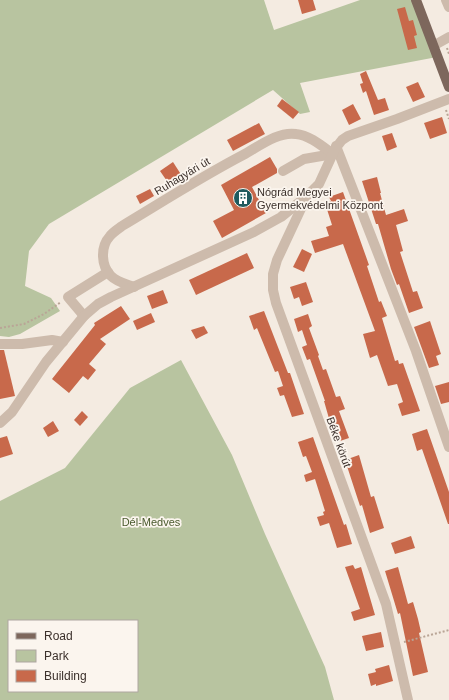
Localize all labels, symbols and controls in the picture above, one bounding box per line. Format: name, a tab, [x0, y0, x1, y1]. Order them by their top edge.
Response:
street label: Ruhagyári út	[152, 155, 212, 197]
place label: Nógrád Megyei Gyermekvédelmi Központ	[257, 186, 383, 211]
building icon: Nógrád Megyei Gyermekvédelmi Központ	[232, 187, 254, 209]
street label: Béke körút	[324, 415, 354, 469]
park label: Dél-Medves	[122, 516, 181, 528]
legend	[8, 620, 138, 692]
text: Road	[44, 629, 73, 643]
text: Park	[44, 649, 70, 663]
text: Building	[44, 669, 87, 683]

